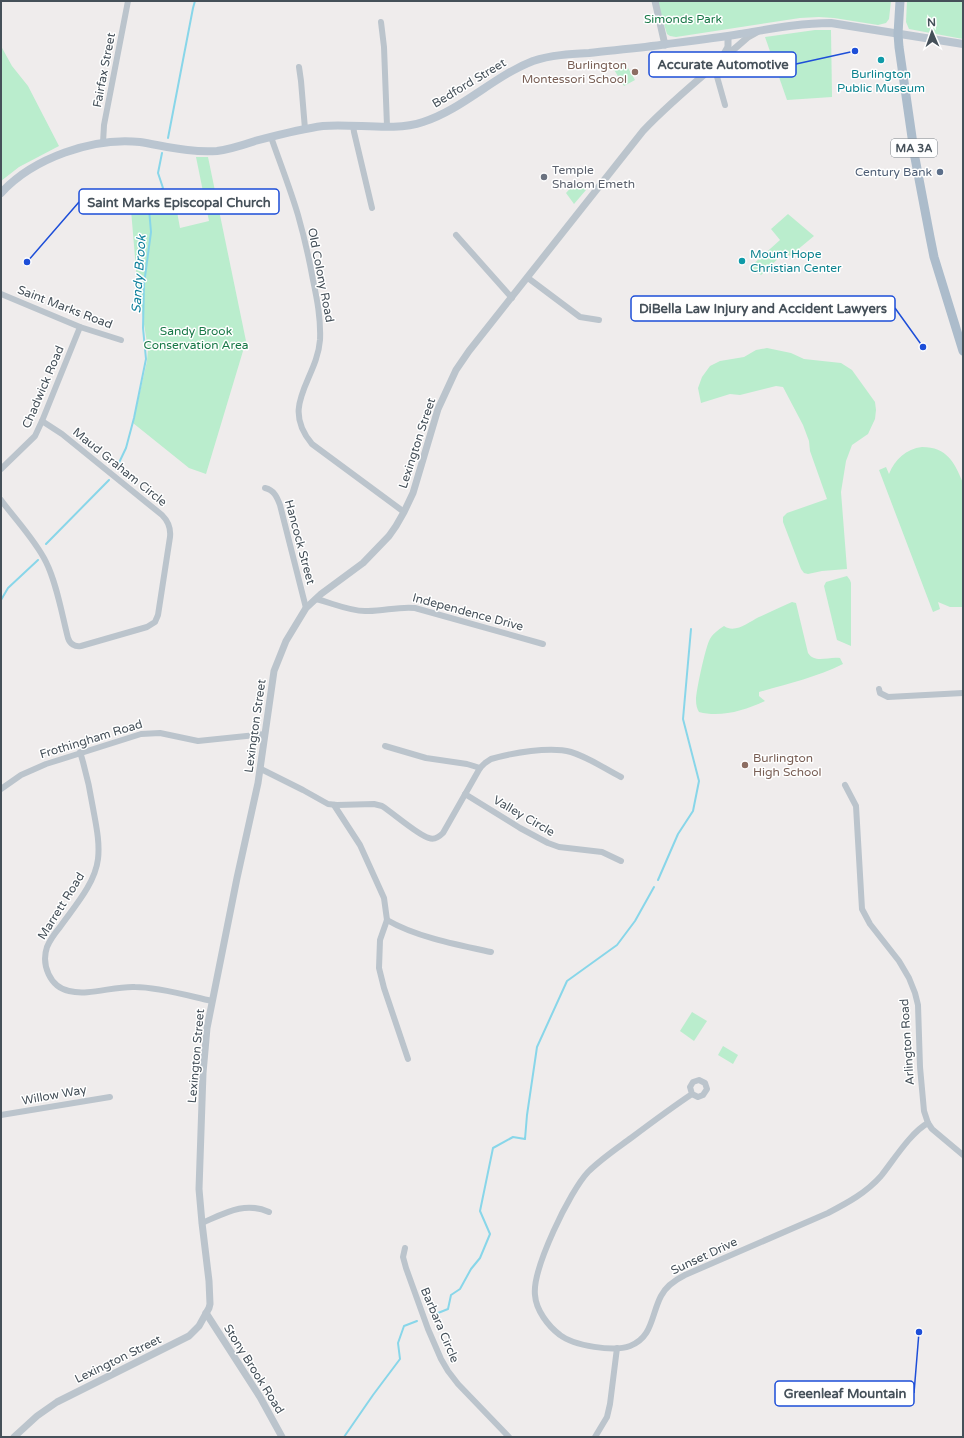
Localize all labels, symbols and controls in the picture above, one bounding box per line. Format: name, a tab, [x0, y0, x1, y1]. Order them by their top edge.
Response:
park label: Simonds Park	[644, 12, 722, 26]
north arrow	[912, 12, 952, 52]
text: N	[927, 16, 936, 29]
street label: Fairfax Street	[90, 31, 118, 109]
callout: Accurate Automotive	[649, 52, 796, 77]
street label: Bedford Street	[430, 55, 509, 111]
marker: Burlington Public Museum	[876, 55, 886, 65]
text: Accurate Automotive	[657, 57, 789, 73]
place label: Burlington Montessori School	[522, 58, 627, 86]
marker: Burlington Montessori School	[630, 67, 640, 77]
place label: Burlington Public Museum	[837, 67, 925, 95]
road number: MA 3A	[891, 139, 937, 157]
place label: Temple Shalom Emeth	[552, 163, 635, 191]
place label: Century Bank	[855, 165, 932, 179]
marker: Century Bank	[935, 167, 945, 177]
marker: Temple Shalom Emeth	[539, 172, 549, 182]
callout: Saint Marks Episcopal Church	[79, 189, 279, 214]
text: Saint Marks Episcopal Church	[87, 195, 271, 211]
street label: Old Colony Road	[305, 227, 337, 323]
water label: Sandy Brook	[128, 233, 150, 314]
place label: Mount Hope Christian Center	[750, 247, 842, 275]
marker: Mount Hope Christian Center	[737, 256, 747, 266]
street label: Saint Marks Road	[16, 282, 114, 332]
callout: DiBella Law Injury and Accident Lawyers	[631, 296, 895, 321]
text: DiBella Law Injury and Accident Lawyers	[639, 301, 887, 317]
park label: Sandy Brook Conservation Area	[144, 324, 248, 352]
street label: Chadwick Road	[19, 343, 67, 431]
street label: Lexington Street	[396, 395, 438, 490]
street label: Maud Graham Circle	[70, 425, 170, 509]
street label: Hancock Street	[282, 498, 318, 586]
street label: Independence Drive	[411, 590, 525, 634]
street label: Lexington Street	[241, 678, 269, 774]
street label: Frothingham Road	[38, 717, 144, 761]
place label: Burlington High School	[753, 751, 822, 779]
marker: Burlington High School	[740, 760, 750, 770]
street label: Valley Circle	[491, 793, 557, 839]
street label: Marrett Road	[35, 870, 87, 942]
street label: Arlington Road	[897, 998, 917, 1086]
street label: Lexington Street	[185, 1008, 207, 1104]
street label: Willow Way	[21, 1082, 88, 1108]
street label: Sunset Drive	[669, 1234, 740, 1277]
street label: Barbara Circle	[418, 1285, 462, 1365]
street label: Stony Brook Road	[221, 1322, 287, 1416]
street label: Lexington Street	[72, 1332, 164, 1386]
callout: Greenleaf Mountain	[775, 1381, 914, 1406]
text: Greenleaf Mountain	[784, 1386, 906, 1402]

